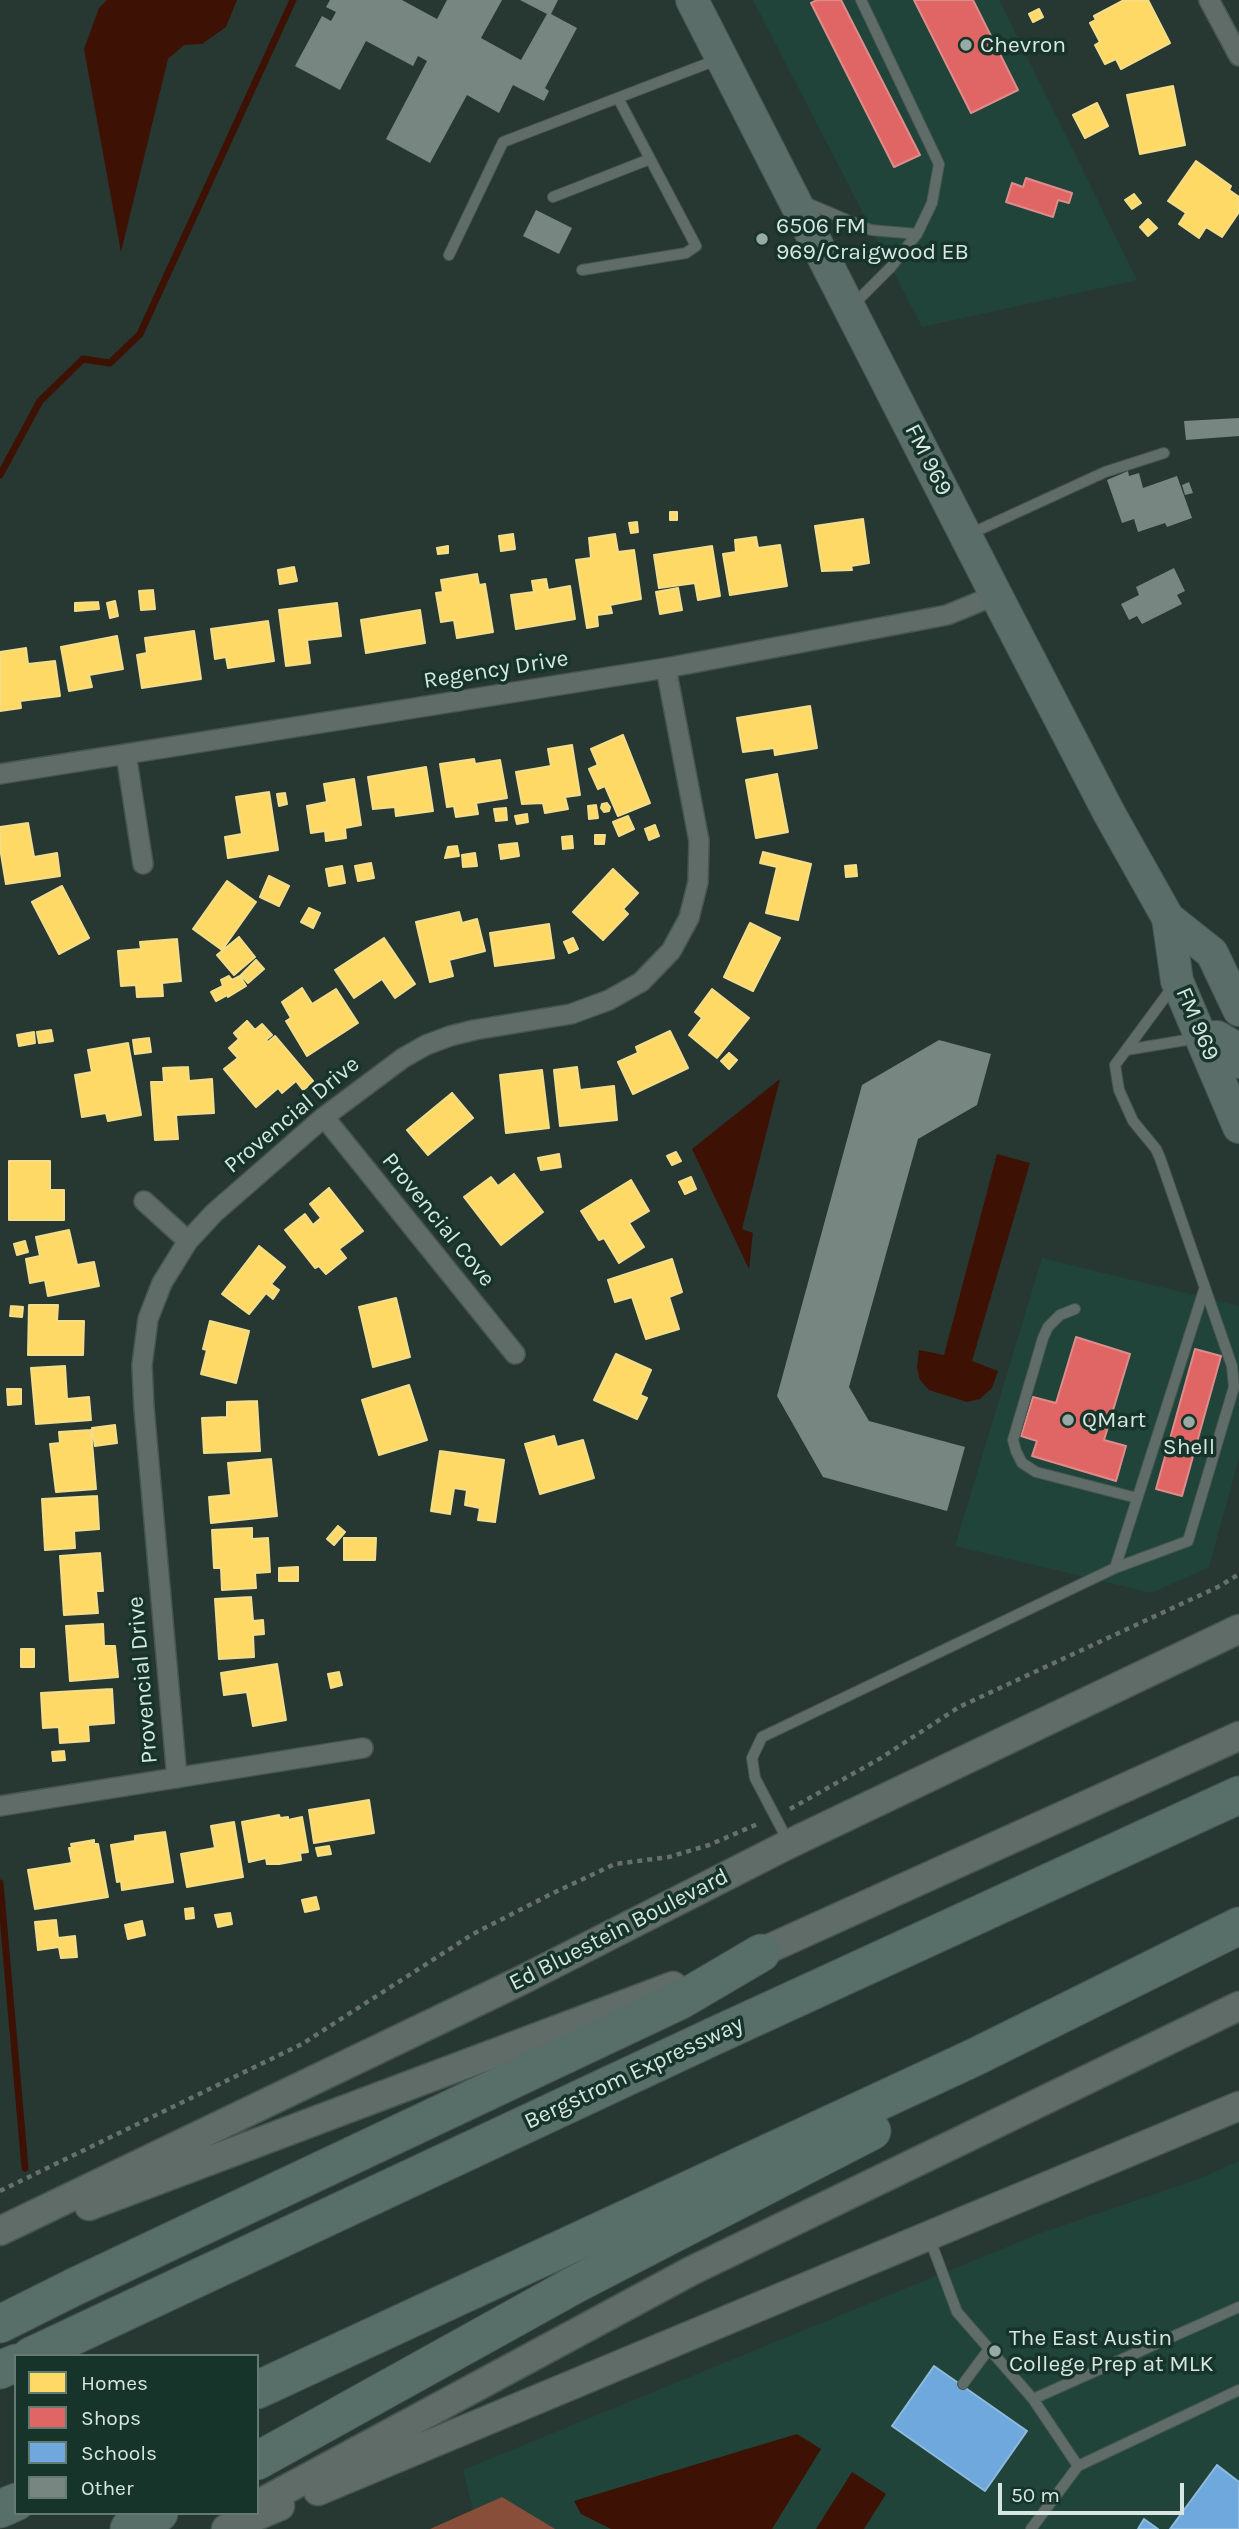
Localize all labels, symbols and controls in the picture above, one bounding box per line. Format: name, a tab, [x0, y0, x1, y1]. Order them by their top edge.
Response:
place label: Chevron	[980, 31, 1066, 59]
marker: Chevron	[958, 37, 974, 53]
place label: 6506 FM 969/Craigwood EB	[776, 212, 969, 266]
marker: 6506 FM 969/Craigwood EB	[754, 231, 770, 247]
street label: FM 969	[898, 420, 958, 500]
street label: Regency Drive	[422, 645, 570, 695]
street label: FM 969	[1169, 983, 1225, 1065]
street label: Provencial Drive	[219, 1050, 365, 1180]
street label: Provencial Cove	[376, 1148, 500, 1292]
place label: QMart	[1082, 1406, 1146, 1434]
marker: QMart	[1060, 1412, 1076, 1428]
marker: Shell	[1181, 1414, 1197, 1430]
place label: Shell	[1163, 1433, 1215, 1461]
street label: Provencial Drive	[122, 1595, 164, 1765]
street label: Ed Bluestein Boulevard	[505, 1863, 733, 1997]
street label: Bergstrom Expressway	[520, 2010, 748, 2136]
place label: The East Austin College Prep at MLK	[1009, 2324, 1213, 2378]
marker: The East Austin College Prep at MLK	[987, 2343, 1003, 2359]
legend	[14, 2354, 259, 2515]
text: Homes	[81, 2371, 148, 2395]
text: Shops	[81, 2406, 141, 2430]
text: Schools	[81, 2441, 157, 2465]
scale bar	[1001, 2470, 1186, 2514]
text: Other	[81, 2476, 134, 2500]
text: 50 m	[1011, 2483, 1060, 2507]

